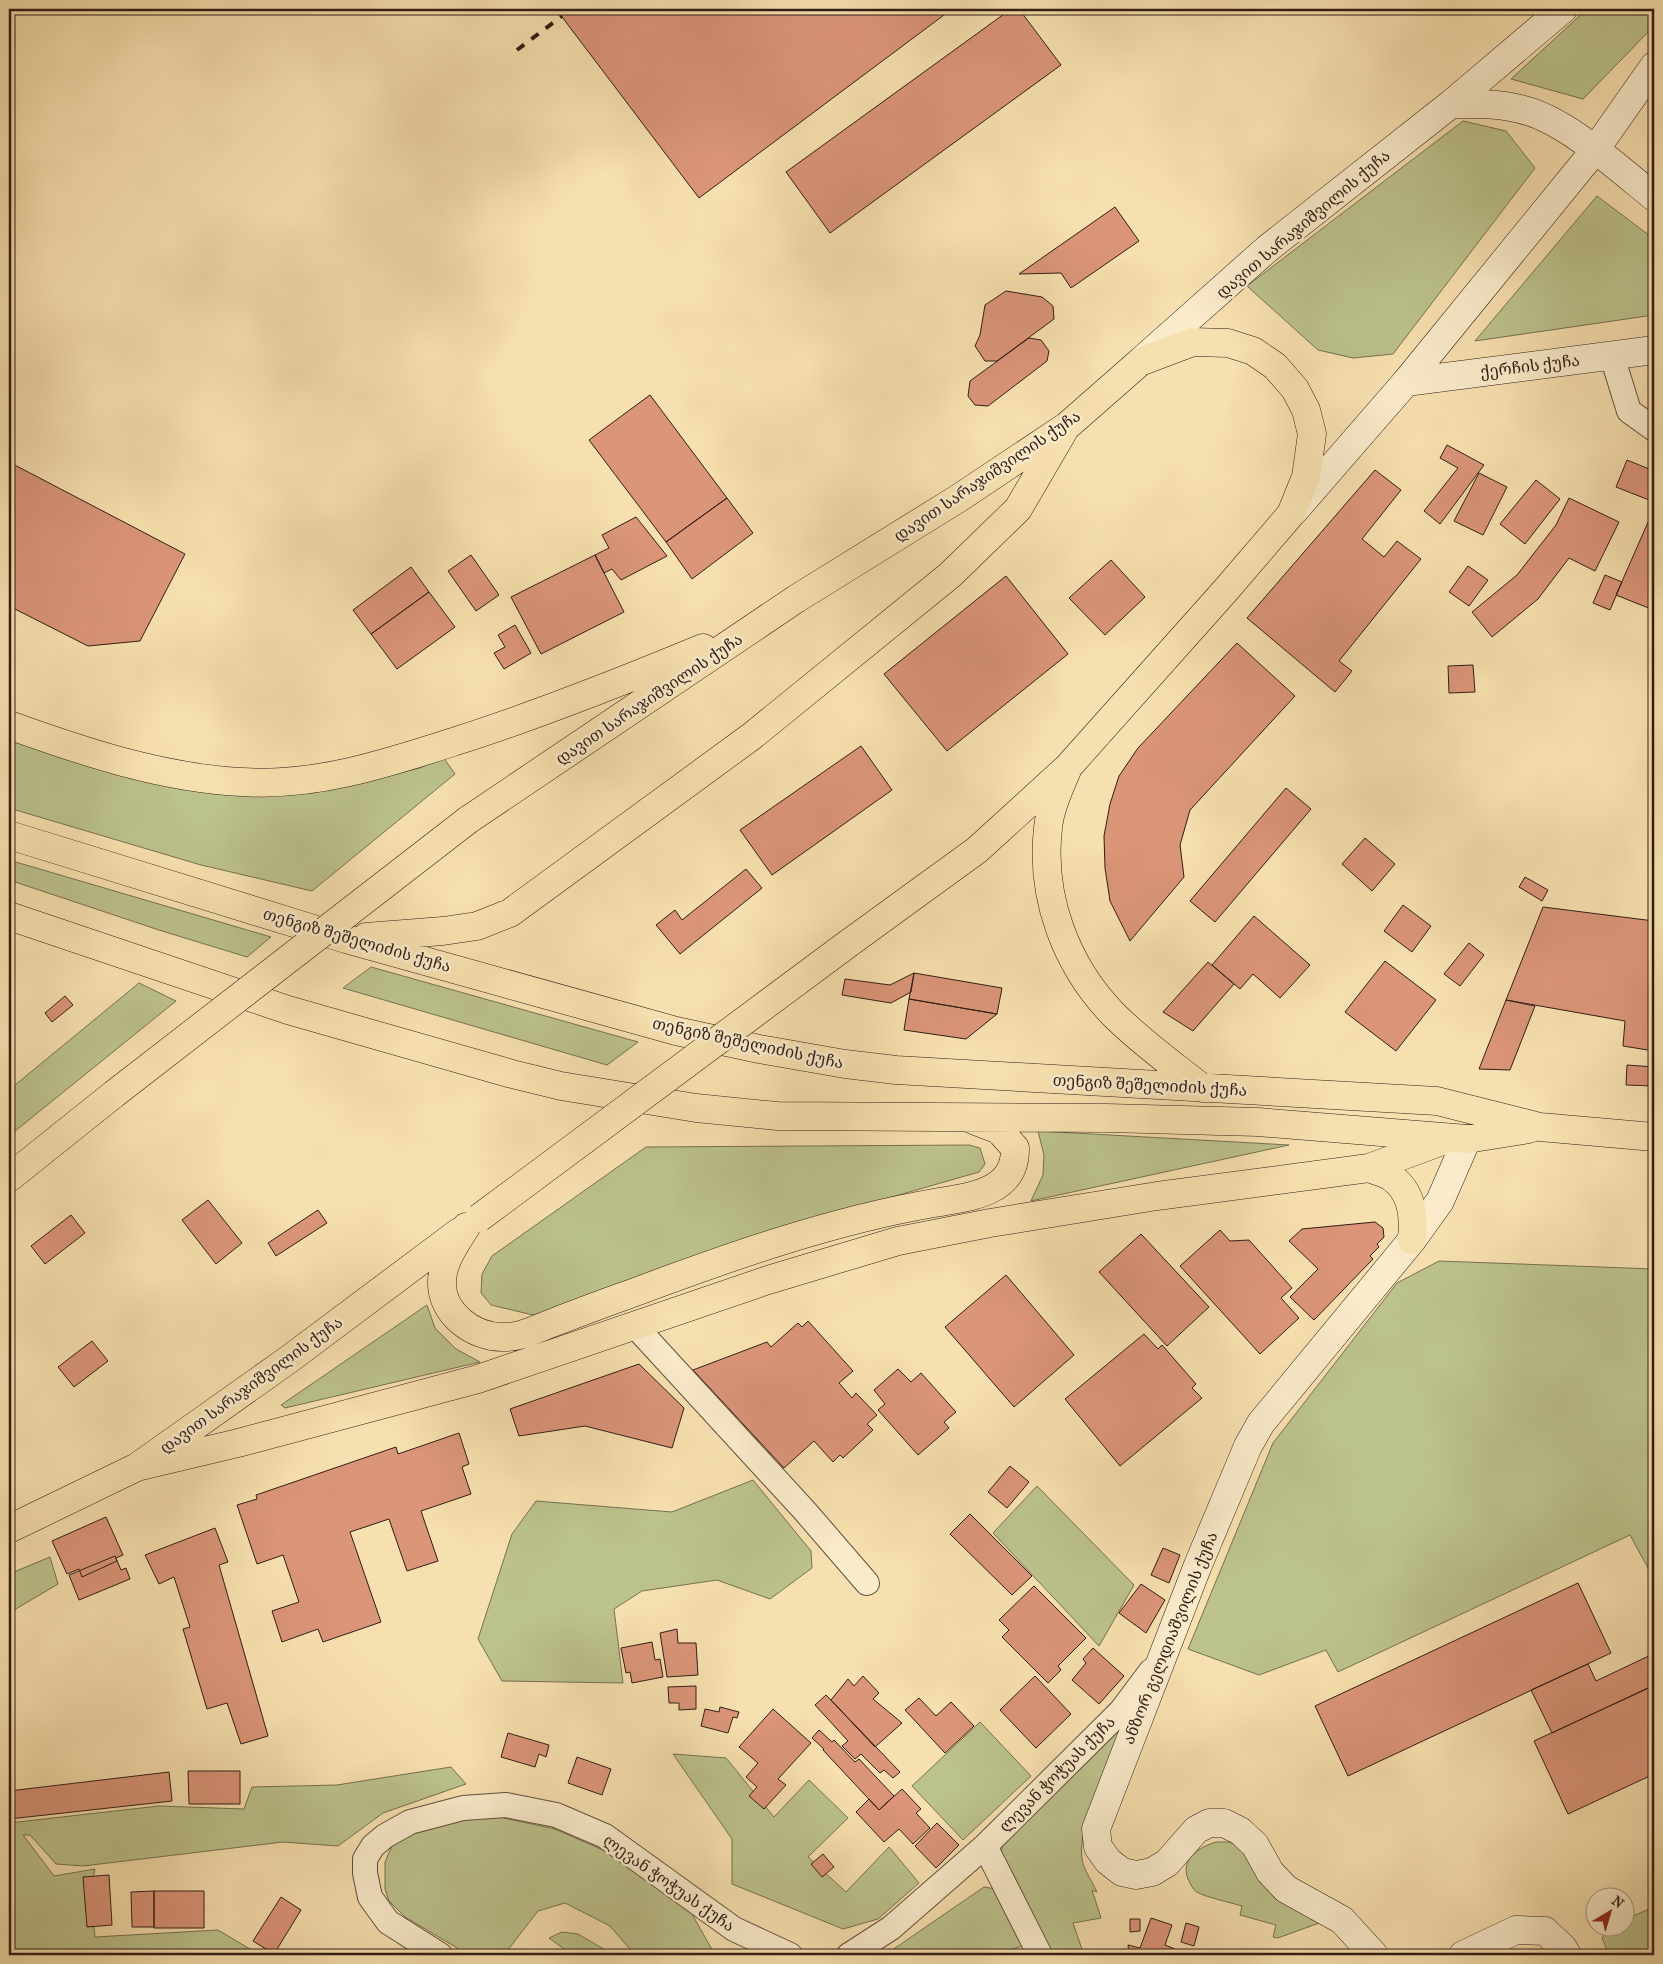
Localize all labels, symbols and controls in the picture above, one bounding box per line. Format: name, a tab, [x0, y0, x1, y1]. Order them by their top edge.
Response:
street label: დავით სარაჯიშვილის ქუჩა	[1212, 146, 1394, 302]
street label: ქერჩის ქუჩა	[1479, 350, 1581, 382]
street label: დავით სარაჯიშვილის ქუჩა	[890, 406, 1084, 546]
street label: დავით სარაჯიშვილის ქუჩა	[552, 629, 746, 769]
street label: თენგიზ შეშელიძის ქუჩა	[261, 904, 453, 976]
street label: თენგიზ შეშელიძის ქუჩა	[651, 1013, 845, 1073]
street label: თენგიზ შეშელიძის ქუჩა	[1052, 1070, 1248, 1100]
street label: დავით სარაჯიშვილის ქუჩა	[156, 1312, 346, 1458]
street label: ანზორ გელდიაშვილის ქუჩა	[1119, 1529, 1221, 1747]
street label: ლევან ჭოჭუას ქუჩა	[995, 1712, 1119, 1836]
street label: ლევან ჭოჭუას ქუჩა	[600, 1830, 738, 1936]
north arrow	[1586, 1886, 1636, 1936]
text: N	[1608, 1892, 1627, 1912]

